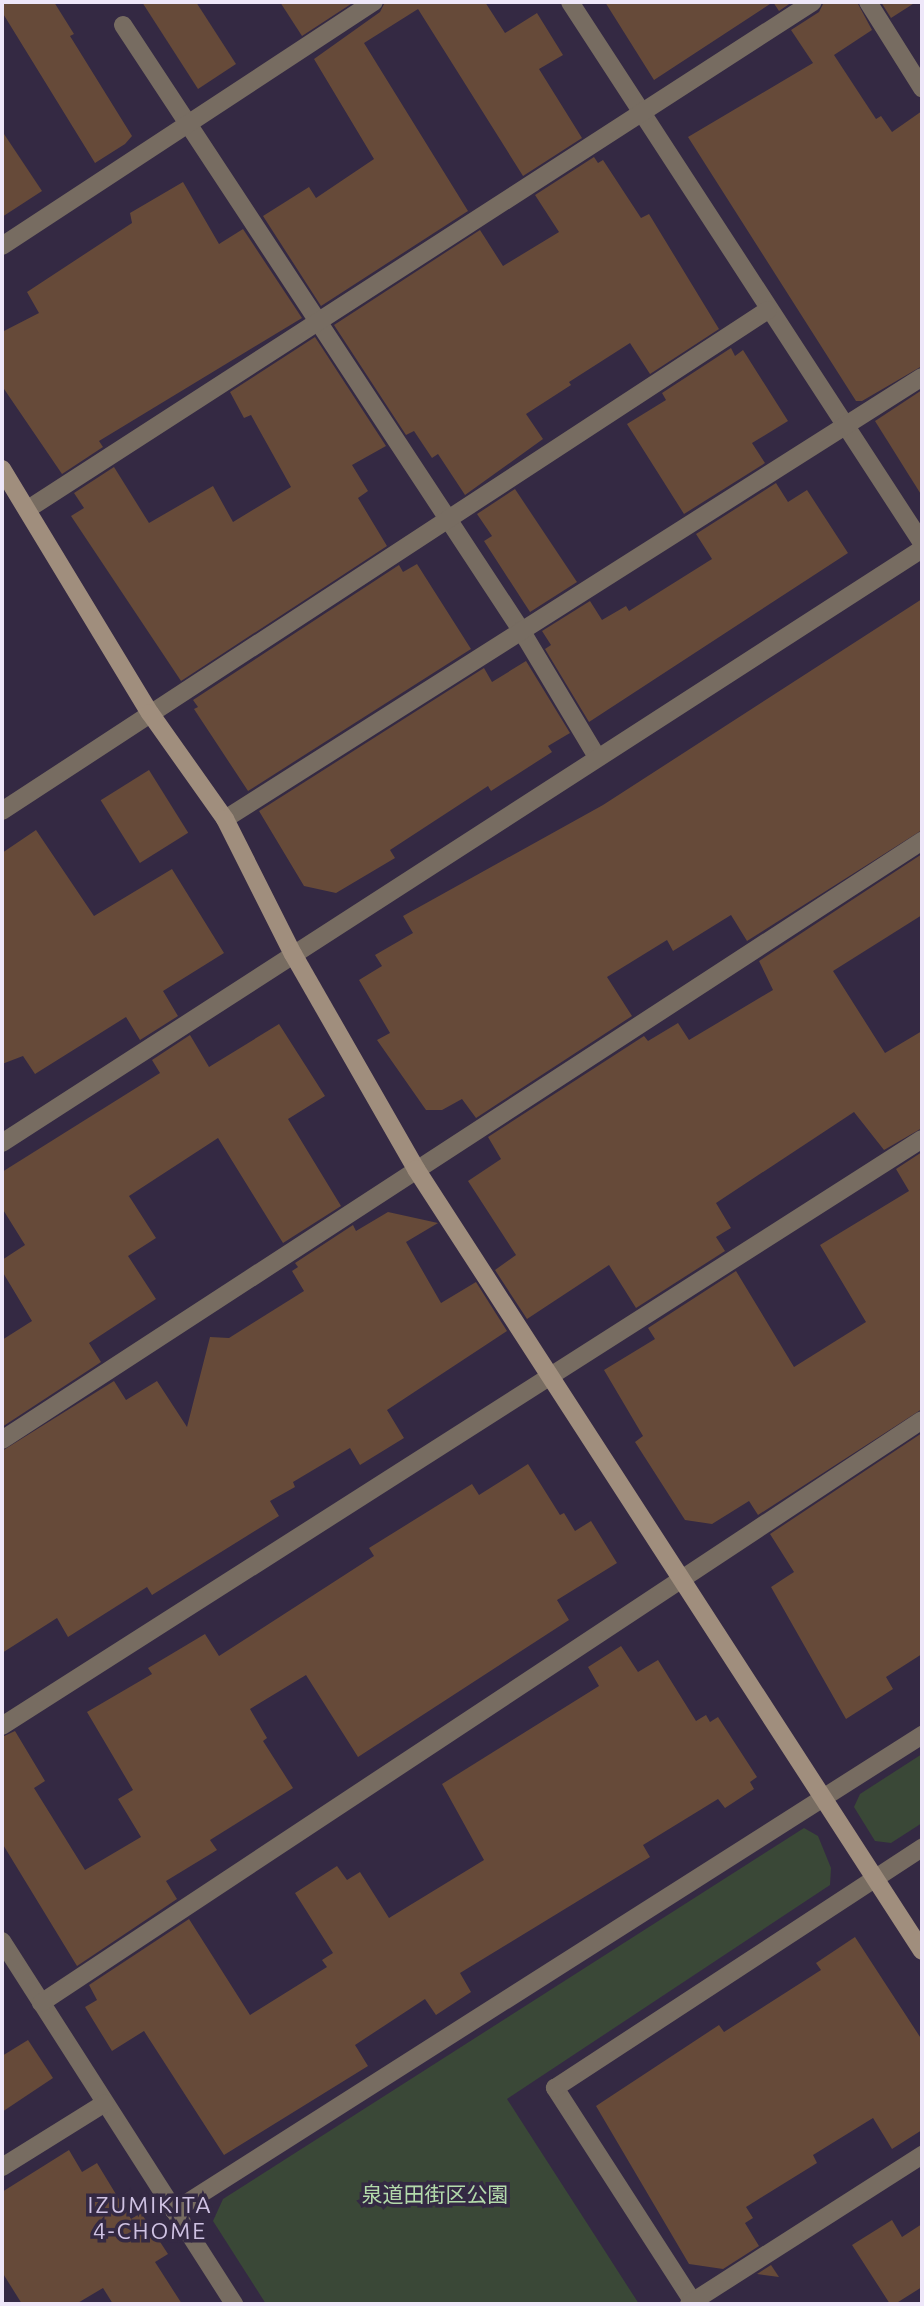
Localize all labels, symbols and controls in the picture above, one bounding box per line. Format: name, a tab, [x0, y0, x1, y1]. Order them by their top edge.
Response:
park label: 泉道田街区公園	[362, 2181, 508, 2207]
district label: IZUMIKITA 4-CHOME	[89, 2191, 211, 2245]

